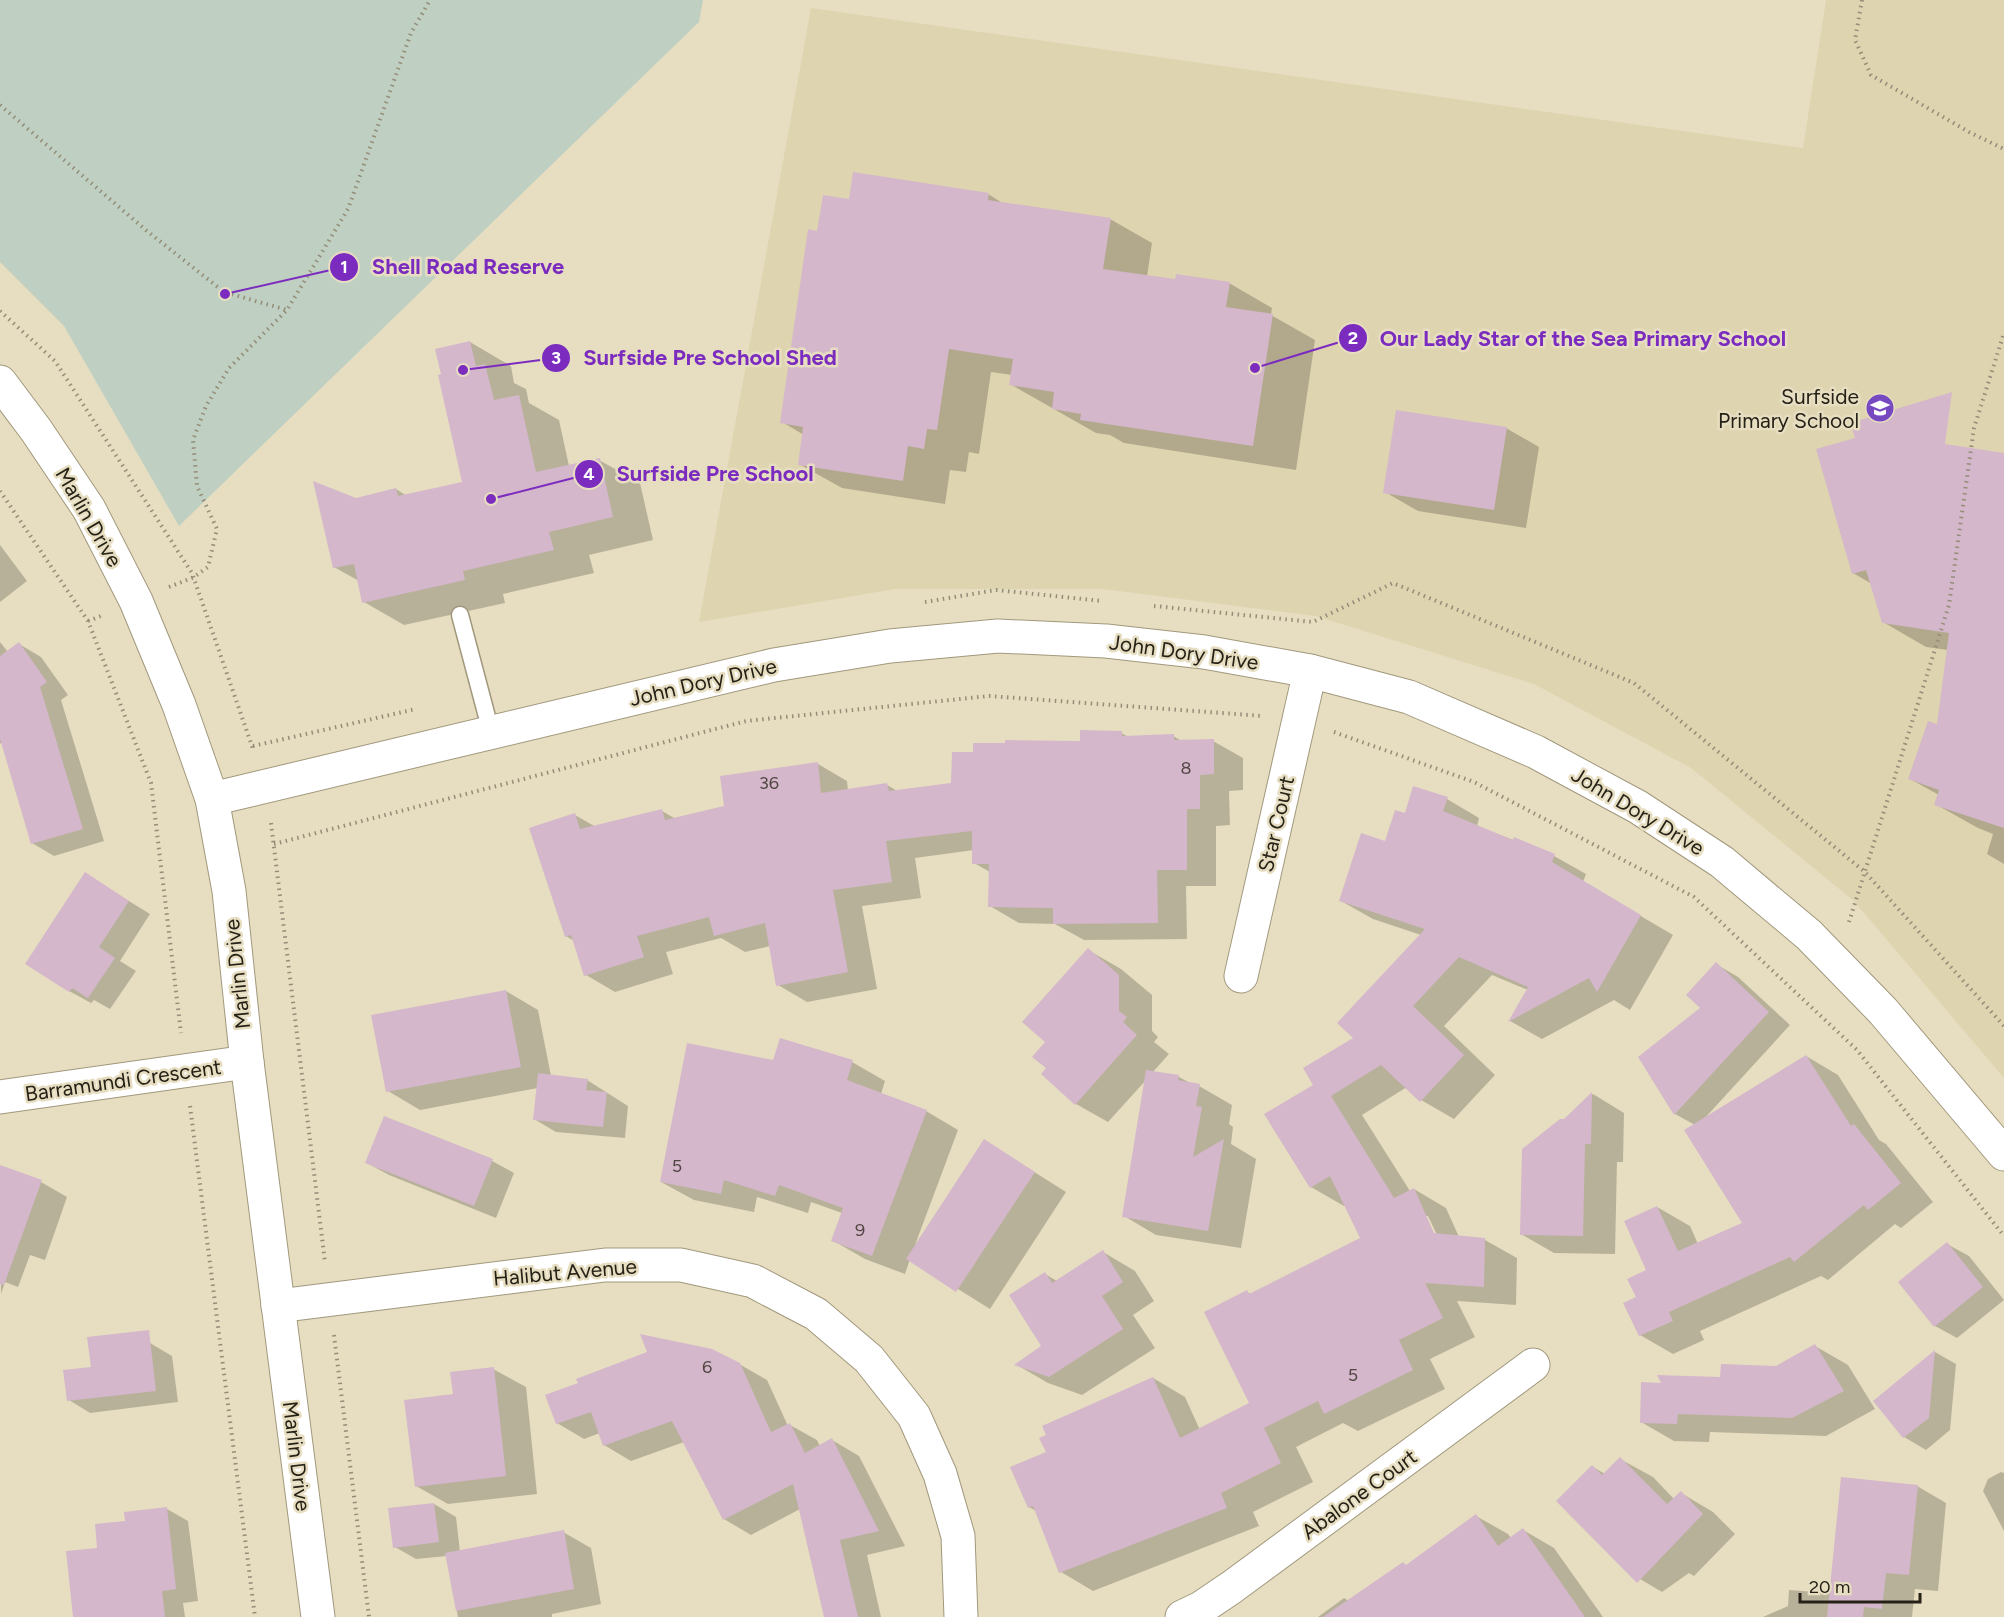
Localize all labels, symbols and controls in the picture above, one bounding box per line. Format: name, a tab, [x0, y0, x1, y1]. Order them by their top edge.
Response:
callout: Shell Road Reserve	[329, 247, 576, 287]
text: Shell Road Reserve	[372, 253, 564, 280]
text: 1	[340, 256, 348, 278]
callout: Our Lady Star of the Sea Primary School	[1338, 318, 1798, 358]
text: Our Lady Star of the Sea Primary School	[1380, 325, 1786, 352]
text: 2	[1348, 327, 1358, 349]
callout: Surfside Pre School Shed	[541, 338, 849, 378]
text: Surfside Pre School Shed	[583, 344, 837, 371]
text: 3	[551, 347, 561, 369]
place label: Surfside Primary School	[1718, 384, 1859, 433]
school or university icon: Surfside Primary School	[1864, 392, 1896, 424]
callout: Surfside Pre School	[574, 454, 825, 494]
text: Surfside Pre School	[616, 460, 814, 487]
street label: Marlin Drive	[51, 463, 127, 571]
text: 4	[583, 463, 595, 485]
street label: John Dory Drive	[1108, 629, 1260, 675]
street label: John Dory Drive	[627, 653, 779, 711]
house number: 8	[1180, 757, 1192, 779]
street label: John Dory Drive	[1567, 762, 1709, 860]
house number: 36	[759, 772, 779, 794]
street label: Star Court	[1253, 773, 1299, 874]
street label: Marlin Drive	[219, 918, 255, 1030]
street label: Barramundi Crescent	[23, 1054, 223, 1106]
house number: 5	[672, 1155, 682, 1177]
house number: 9	[855, 1219, 865, 1241]
street label: Halibut Avenue	[492, 1253, 638, 1291]
house number: 6	[702, 1356, 712, 1378]
house number: 5	[1348, 1364, 1358, 1386]
street label: Marlin Drive	[278, 1400, 316, 1512]
street label: Abalone Court	[1296, 1444, 1422, 1544]
scale bar	[1800, 1566, 1920, 1604]
text: 20 m	[1809, 1576, 1850, 1598]

